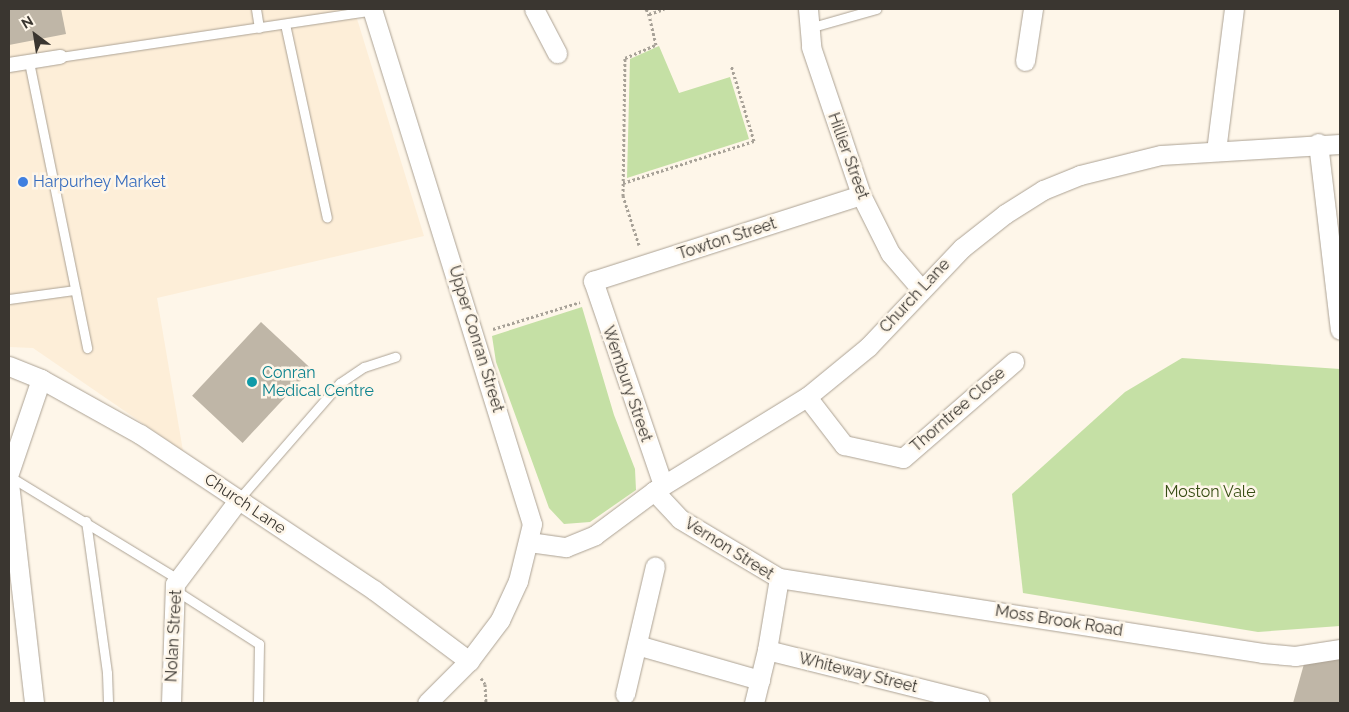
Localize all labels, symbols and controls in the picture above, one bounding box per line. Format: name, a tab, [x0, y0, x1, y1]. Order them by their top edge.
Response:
north arrow	[10, 10, 60, 60]
text: N	[19, 13, 36, 32]
street label: Hillier Street	[823, 110, 873, 202]
place label: Harpurhey Market	[33, 172, 166, 192]
marker: Harpurhey Market	[17, 176, 29, 188]
street label: Towton Street	[675, 214, 779, 264]
street label: Church Lane	[876, 255, 954, 337]
street label: Upper Conran Street	[444, 263, 508, 415]
street label: Wembury Street	[598, 323, 656, 445]
place label: Conran Medical Centre	[262, 363, 374, 401]
street label: Thorntree Close	[907, 364, 1009, 456]
marker: Conran Medical Centre	[246, 376, 258, 388]
street label: Church Lane	[201, 470, 289, 538]
park label: Moston Vale	[1164, 482, 1256, 502]
street label: Vernon Street	[681, 514, 777, 584]
street label: Nolan Street	[162, 589, 186, 683]
street label: Moss Brook Road	[994, 601, 1124, 641]
street label: Whiteway Street	[796, 649, 920, 697]

